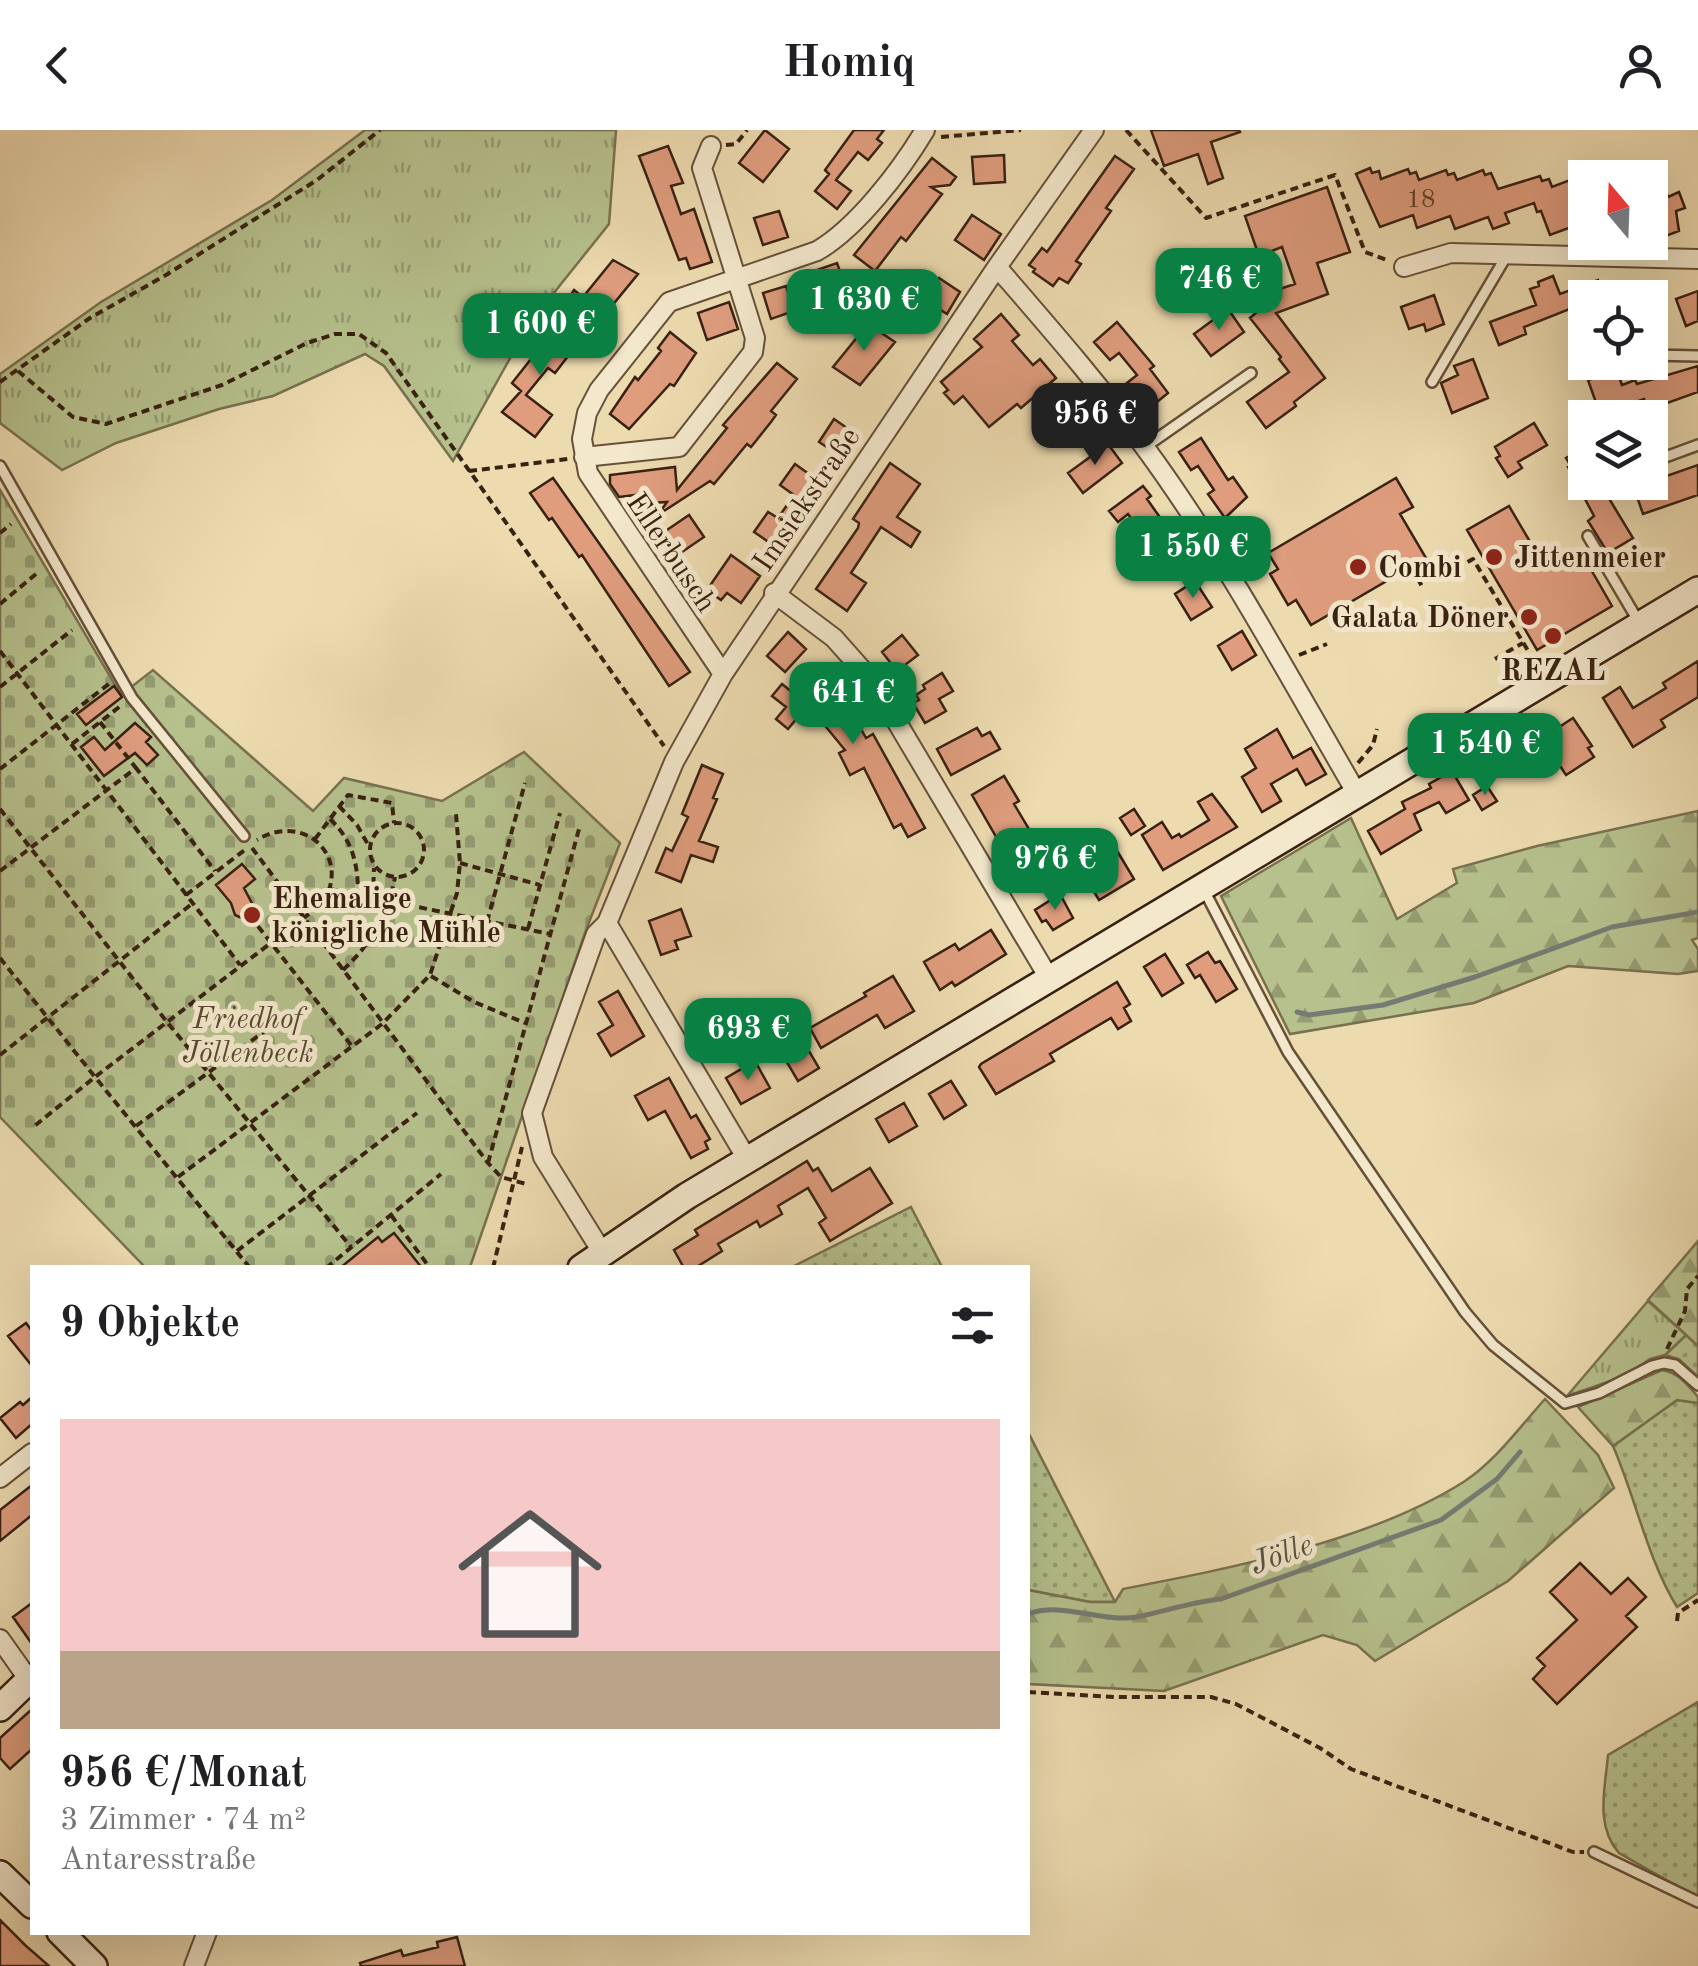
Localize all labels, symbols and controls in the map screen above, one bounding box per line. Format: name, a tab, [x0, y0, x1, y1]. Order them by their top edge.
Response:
icon: back	[30, 38, 85, 93]
icon: person	[1613, 38, 1668, 93]
text: Homiq	[783, 42, 915, 87]
north arrow	[1568, 160, 1668, 260]
map controls	[1568, 160, 1668, 500]
house number: 18	[1406, 188, 1436, 213]
pin: 746 €	[1149, 248, 1289, 333]
text: 746 €	[1177, 264, 1261, 296]
pin: 1 630 €	[772, 269, 956, 354]
button: locate	[1568, 280, 1668, 380]
text: 1 630 €	[809, 285, 919, 317]
pin: 1 600 €	[448, 293, 632, 378]
text: 1 600 €	[485, 309, 595, 341]
pin: 956 €	[1025, 383, 1165, 468]
text: 956 €	[1053, 399, 1137, 431]
button: layers	[1568, 400, 1668, 500]
street label: Imsiekstraße	[749, 423, 867, 577]
street label: Ellerbusch	[620, 488, 721, 618]
pin: 1 550 €	[1101, 516, 1285, 601]
text: 1 550 €	[1138, 532, 1248, 564]
place label: Jittenmeier	[1514, 544, 1666, 574]
marker: Jittenmeier	[1483, 546, 1505, 568]
place label: Combi	[1378, 554, 1462, 584]
marker: Combi	[1347, 556, 1369, 578]
place label: Galata Döner	[1331, 604, 1509, 634]
marker: Galata Döner	[1518, 606, 1540, 628]
marker: REZAL	[1542, 625, 1564, 647]
place label: REZAL	[1501, 657, 1605, 687]
pin: 641 €	[783, 662, 923, 747]
text: 641 €	[811, 678, 895, 710]
pin: 1 540 €	[1393, 713, 1577, 798]
text: 1 540 €	[1430, 729, 1540, 761]
pin: 976 €	[985, 828, 1125, 913]
text: 976 €	[1013, 844, 1097, 876]
place label: Ehemalige königliche Mühle	[272, 885, 501, 949]
marker: Ehemalige königliche Mühle	[241, 904, 263, 926]
pin: 693 €	[678, 998, 818, 1083]
park label: Friedhof Jöllenbeck	[182, 1005, 314, 1069]
text: 693 €	[706, 1014, 790, 1046]
icon: filters	[945, 1298, 1000, 1353]
text: 9 Objekte	[60, 1304, 240, 1346]
icon: home	[440, 1484, 620, 1664]
water label: Jölle	[1247, 1530, 1317, 1582]
text: 956 €/Monat	[60, 1754, 307, 1796]
text: 3 Zimmer · 74 m²	[60, 1805, 306, 1837]
text: Antaresstraße	[60, 1845, 256, 1877]

